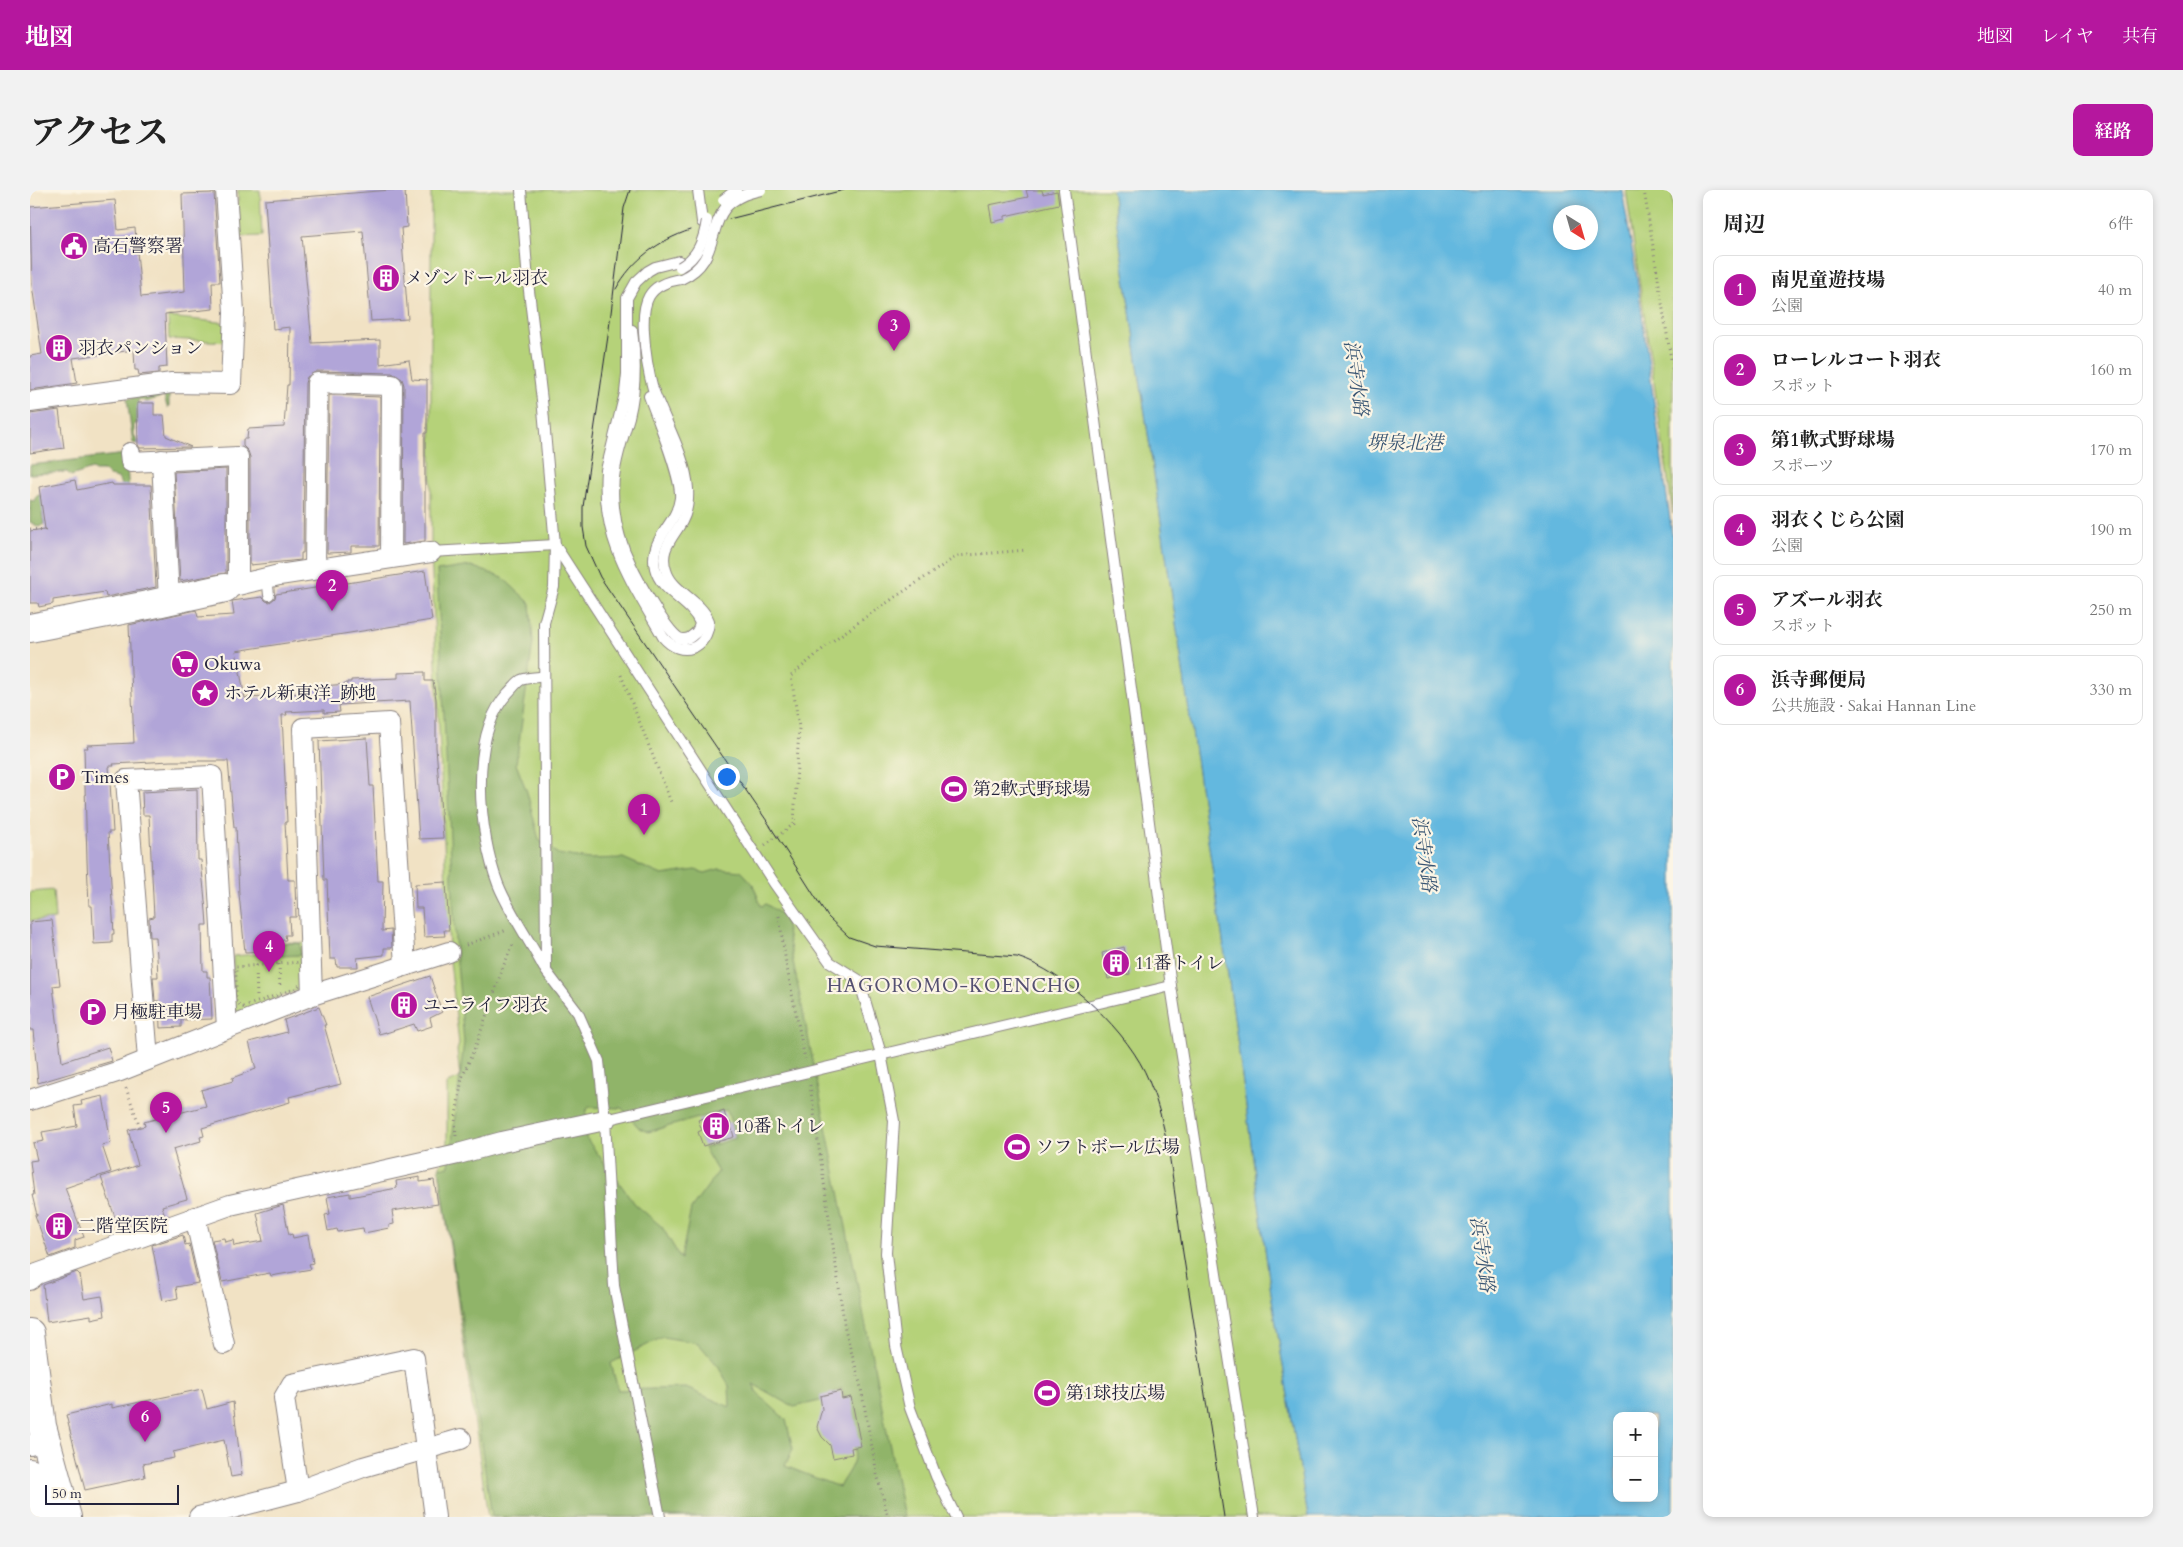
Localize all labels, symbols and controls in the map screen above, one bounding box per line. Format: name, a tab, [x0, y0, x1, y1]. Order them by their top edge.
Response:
text: 地図	[25, 21, 73, 54]
text: 地図	[1977, 24, 2013, 49]
text: レイヤ	[2041, 24, 2094, 49]
text: 共有	[2122, 24, 2158, 49]
button: 経路	[2073, 104, 2153, 156]
text: アクセス	[30, 109, 169, 157]
north arrow	[1553, 205, 1598, 250]
text: 周辺	[1723, 210, 1765, 239]
text: 6件	[2109, 213, 2133, 235]
public building icon: 高石警察署	[59, 231, 89, 261]
place label: 高石警察署	[93, 234, 183, 259]
building icon: メゾンドール羽衣	[371, 263, 401, 293]
place label: メゾンドール羽衣	[405, 266, 548, 291]
text: 南児童遊技場	[1771, 267, 1885, 293]
text: 1	[1736, 279, 1744, 301]
text: 40 m	[2098, 279, 2132, 301]
text: 公園	[1771, 295, 1803, 317]
pin: 3	[878, 310, 910, 351]
building icon: 羽衣パンション	[44, 333, 74, 363]
place label: 羽衣パンション	[78, 336, 203, 361]
water label: 浜寺水路	[1338, 339, 1374, 419]
text: ローレルコート羽衣	[1771, 347, 1941, 373]
text: 2	[1736, 359, 1744, 381]
text: 160 m	[2090, 359, 2132, 381]
text: スポット	[1771, 375, 1835, 397]
text: 第1軟式野球場	[1771, 427, 1895, 453]
water label: 堺泉北港	[1367, 430, 1446, 456]
text: 3	[1736, 439, 1744, 461]
text: 170 m	[2090, 439, 2132, 461]
text: スポーツ	[1771, 455, 1834, 477]
text: 羽衣くじら公園	[1771, 507, 1904, 533]
text: 4	[1736, 519, 1744, 541]
text: 190 m	[2090, 519, 2132, 541]
text: 公園	[1771, 535, 1803, 557]
pin: 2	[316, 570, 348, 611]
text: アズール羽衣	[1771, 587, 1883, 613]
text: 5	[1736, 599, 1744, 621]
text: 250 m	[2090, 599, 2132, 621]
text: スポット	[1771, 615, 1835, 637]
supermarket icon: Okuwa	[170, 649, 200, 679]
place label: Okuwa	[204, 652, 262, 677]
text: 浜寺郵便局	[1771, 667, 1866, 693]
place icon: ホテル新東洋_跡地	[190, 678, 220, 708]
text: 6	[1736, 679, 1744, 701]
text: 330 m	[2090, 679, 2132, 701]
place label: ホテル新東洋_跡地	[224, 681, 376, 706]
text: 公共施設 · Sakai Hannan Line	[1771, 695, 1976, 717]
parking icon: Times	[47, 762, 77, 792]
your location	[714, 764, 740, 790]
place label: Times	[81, 765, 129, 790]
sports icon: 第2軟式野球場	[939, 774, 969, 804]
place label: 第2軟式野球場	[973, 777, 1090, 802]
pin: 1	[628, 794, 660, 835]
water label: 浜寺水路	[1406, 815, 1442, 895]
pin: 4	[253, 931, 285, 972]
building icon: 11番トイレ	[1101, 948, 1131, 978]
place label: 11番トイレ	[1135, 951, 1225, 976]
district label: HAGOROMO-KOENCHO	[827, 973, 1081, 999]
building icon: ユニライフ羽衣	[389, 990, 419, 1020]
place label: ユニライフ羽衣	[423, 993, 548, 1018]
parking icon: 月極駐車場	[78, 997, 108, 1027]
place label: 月極駐車場	[112, 1000, 202, 1025]
pin: 5	[150, 1092, 182, 1133]
building icon: 10番トイレ	[701, 1111, 731, 1141]
place label: 10番トイレ	[735, 1114, 825, 1139]
sports icon: ソフトボール広場	[1002, 1132, 1032, 1162]
place label: ソフトボール広場	[1036, 1135, 1180, 1160]
building icon: 二階堂医院	[44, 1211, 74, 1241]
place label: 二階堂医院	[78, 1214, 168, 1239]
water label: 浜寺水路	[1464, 1215, 1500, 1295]
sports icon: 第1球技広場	[1032, 1378, 1062, 1408]
place label: 第1球技広場	[1066, 1381, 1165, 1406]
pin: 6	[129, 1401, 161, 1442]
map controls	[1613, 1412, 1658, 1502]
button: +	[1613, 1412, 1658, 1457]
button: −	[1613, 1457, 1658, 1502]
scale bar	[45, 1482, 179, 1505]
text: 50 m	[52, 1484, 82, 1503]

